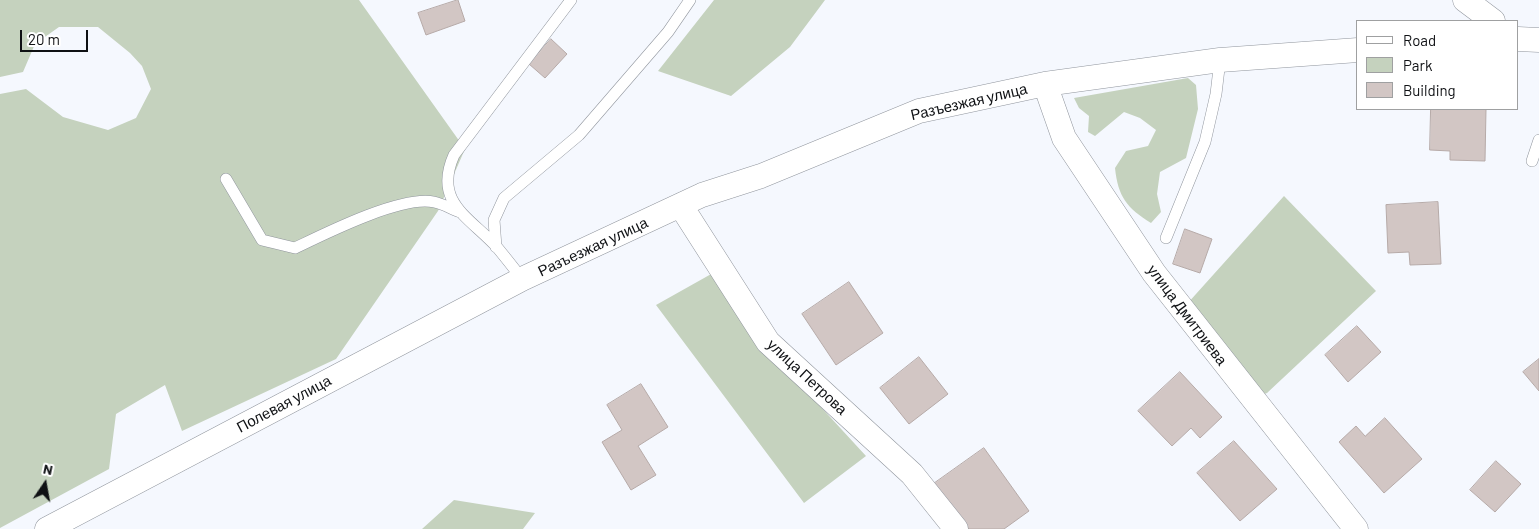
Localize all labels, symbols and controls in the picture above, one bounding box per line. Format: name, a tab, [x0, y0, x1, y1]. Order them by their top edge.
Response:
scale bar	[22, 20, 90, 52]
legend	[1356, 20, 1519, 110]
text: 20 m	[28, 30, 60, 48]
text: Road	[1403, 31, 1436, 49]
text: Park	[1403, 56, 1432, 74]
street label: Разъезжая улица	[909, 80, 1029, 124]
text: Building	[1403, 81, 1456, 99]
street label: Разъезжая улица	[535, 214, 651, 280]
street label: улица Дмитриева	[1143, 261, 1231, 369]
street label: улица Петрова	[763, 335, 851, 419]
street label: Полевая улица	[234, 372, 334, 436]
north arrow	[20, 459, 70, 509]
text: N	[42, 460, 55, 478]

